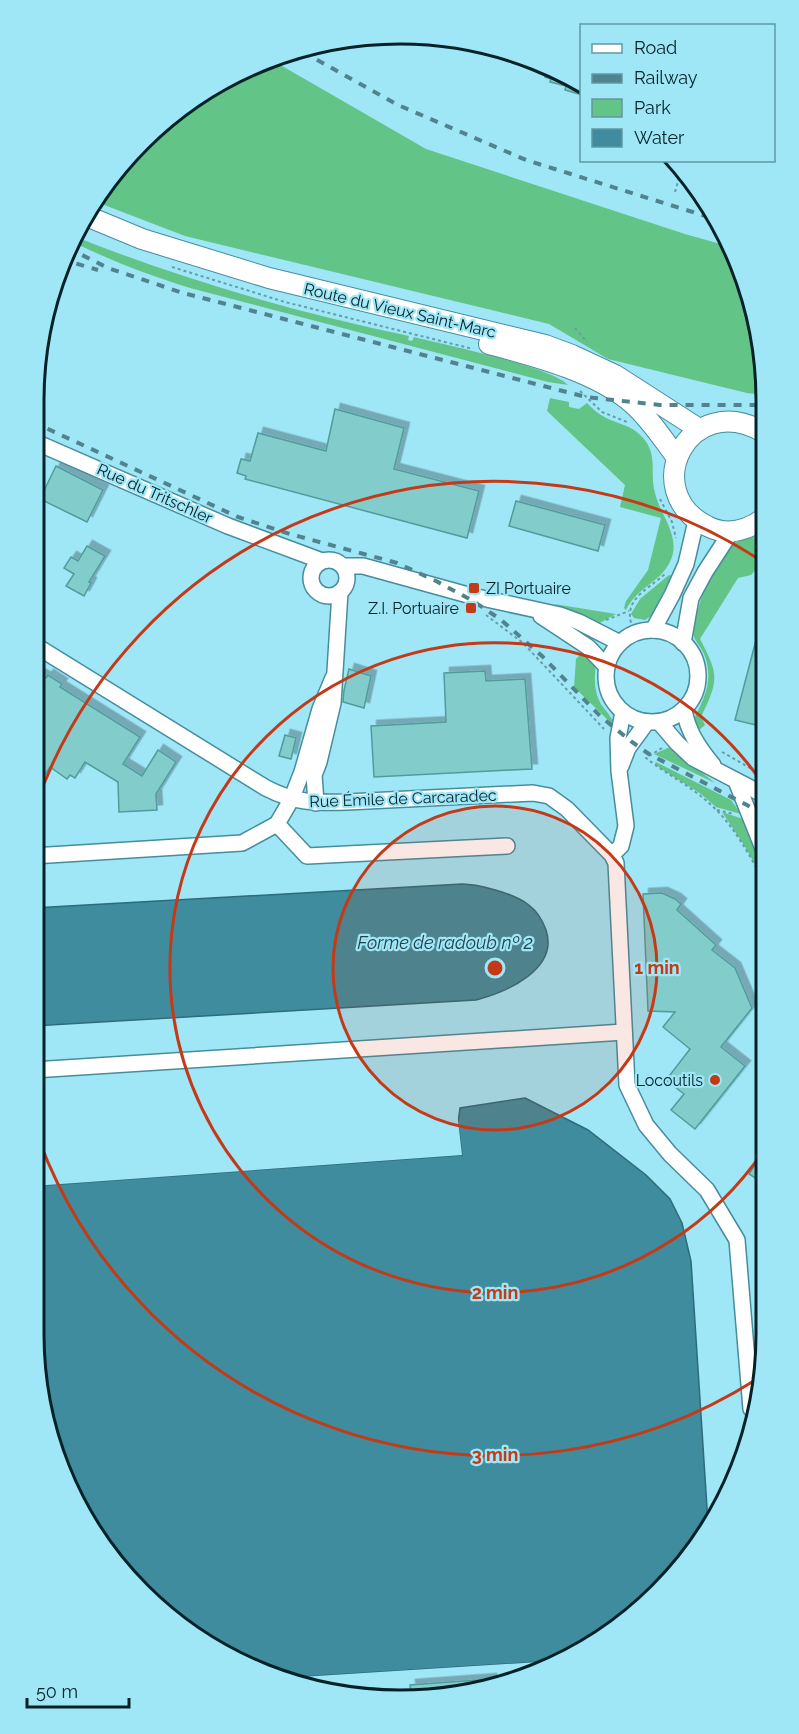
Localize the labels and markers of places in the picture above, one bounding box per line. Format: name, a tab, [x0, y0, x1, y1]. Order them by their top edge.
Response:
place label: ZI Portuaire	[486, 579, 571, 598]
marker: ZI Portuaire	[467, 581, 481, 595]
place label: Z.I. Portuaire	[368, 599, 459, 618]
marker: Z.I. Portuaire	[464, 601, 478, 615]
centre of rings	[485, 958, 505, 978]
place label: Locoutils	[636, 1071, 703, 1090]
marker: Locoutils	[708, 1073, 722, 1087]

